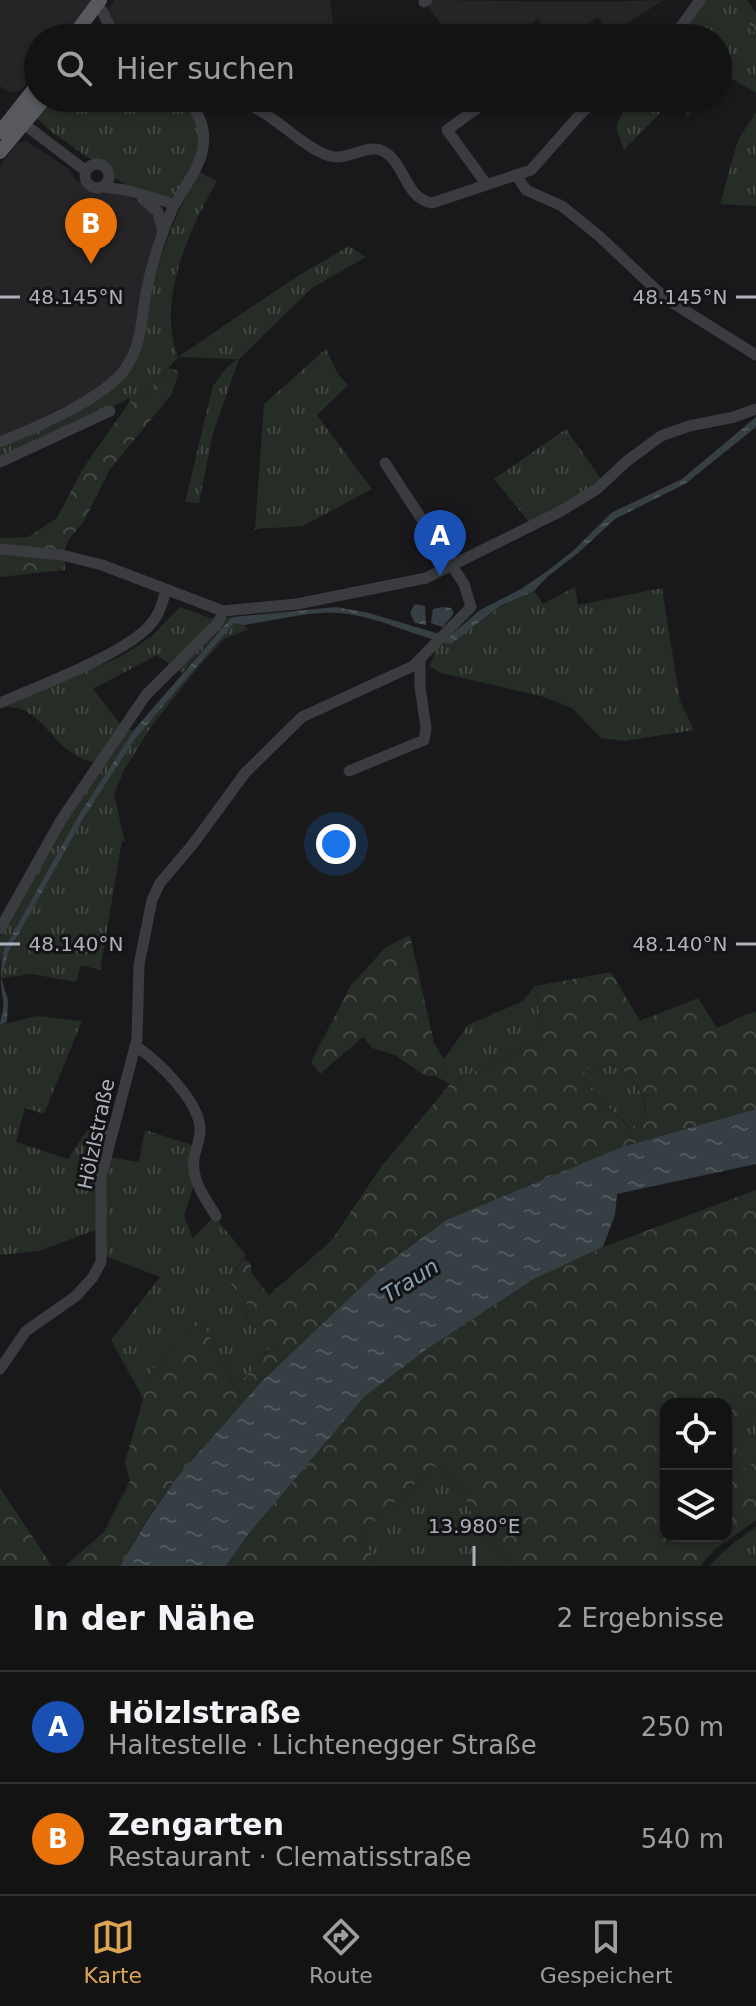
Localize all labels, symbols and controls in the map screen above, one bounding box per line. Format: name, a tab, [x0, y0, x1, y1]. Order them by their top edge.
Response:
search box	[24, 24, 732, 112]
icon: search	[52, 46, 96, 90]
text: Hier suchen	[116, 51, 295, 86]
pin: B	[65, 198, 117, 264]
text: 48.145°N	[29, 285, 123, 309]
text: 48.145°N	[633, 285, 727, 309]
pin: A	[414, 510, 466, 576]
your location	[316, 824, 356, 864]
text: 48.140°N	[29, 932, 123, 956]
text: 48.140°N	[633, 932, 727, 956]
street label: Hölzlstraße	[73, 1076, 119, 1192]
water label: Traun	[377, 1253, 443, 1307]
map controls	[660, 1398, 732, 1542]
button: locate	[660, 1398, 732, 1470]
button: layers	[660, 1470, 732, 1542]
text: 13.980°E	[428, 1514, 520, 1538]
text: In der Nähe	[32, 1598, 255, 1638]
text: 2 Ergebnisse	[557, 1603, 724, 1633]
text: Hölzlstraße	[108, 1695, 301, 1730]
text: A	[48, 1712, 68, 1742]
text: 250 m	[641, 1712, 724, 1742]
text: Haltestelle · Lichtenegger Straße	[108, 1730, 537, 1760]
text: Zengarten	[108, 1807, 284, 1842]
text: B	[48, 1824, 68, 1854]
text: 540 m	[641, 1824, 724, 1854]
text: Restaurant · Clematisstraße	[108, 1842, 471, 1872]
tab: Karte	[83, 1915, 142, 1988]
tab: Route	[309, 1915, 373, 1988]
tab: Gespeichert	[540, 1915, 673, 1988]

